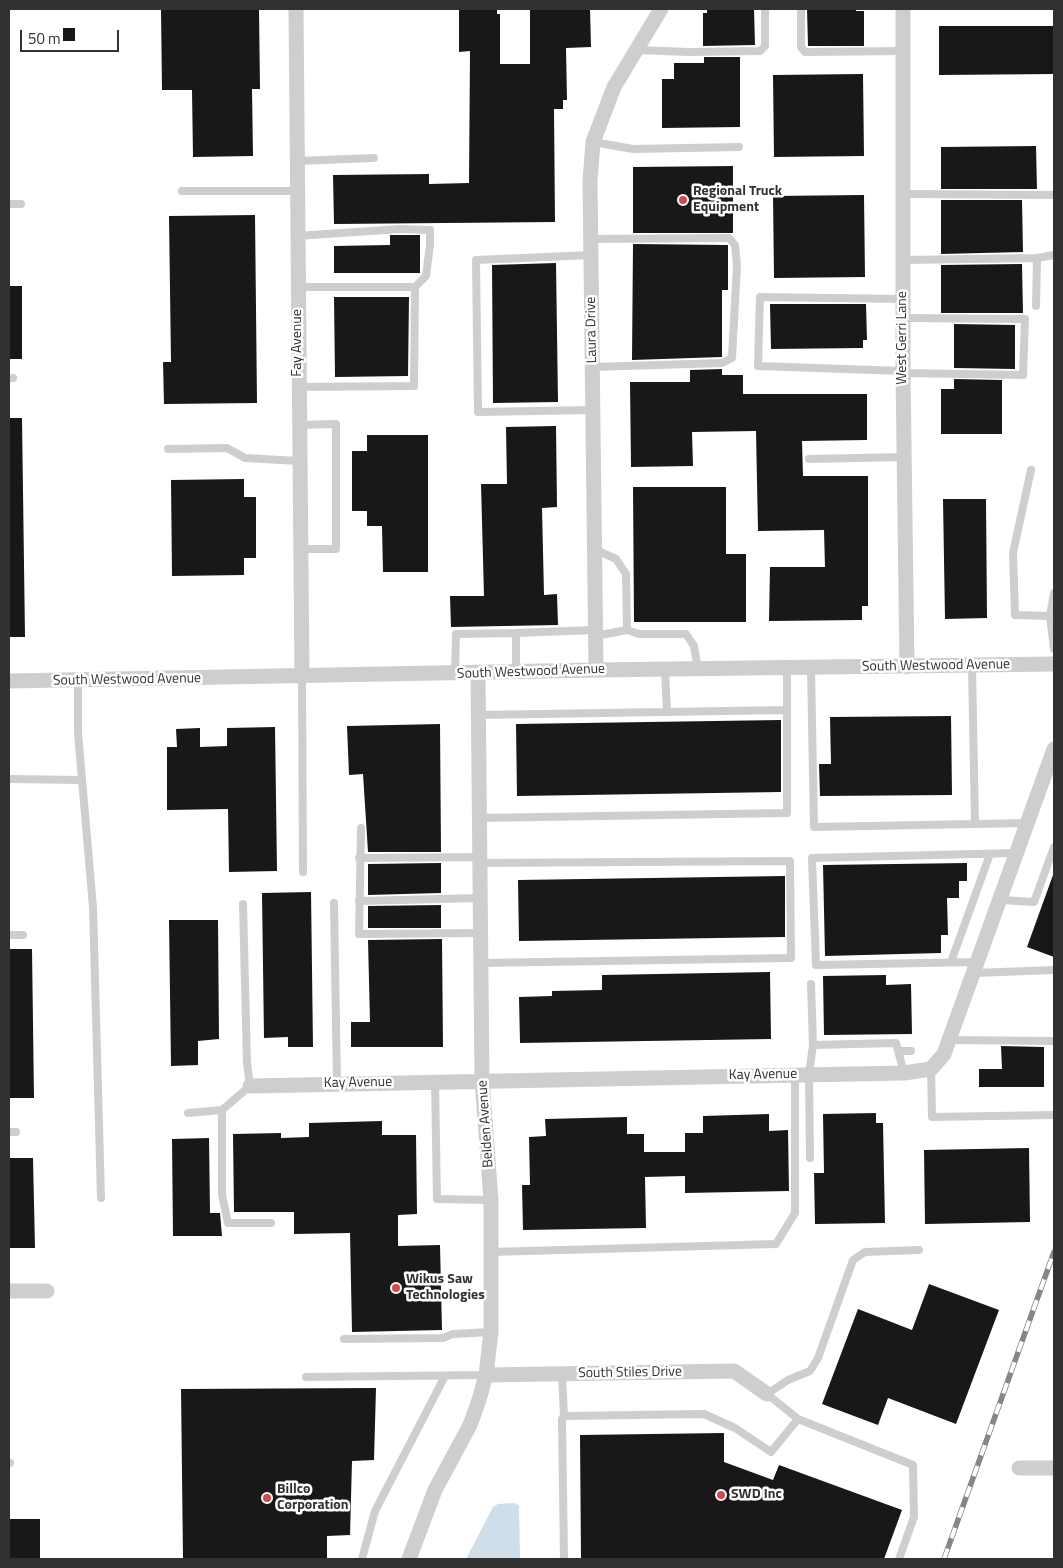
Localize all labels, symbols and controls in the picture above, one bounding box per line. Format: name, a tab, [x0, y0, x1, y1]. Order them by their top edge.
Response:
scale bar	[22, 20, 121, 52]
text: 50 m	[28, 27, 61, 50]
place label: Regional Truck Equipment	[693, 184, 782, 216]
marker: Regional Truck Equipment	[677, 194, 689, 206]
street label: West Gerri Lane	[895, 291, 911, 385]
street label: Laura Drive	[583, 297, 601, 363]
street label: Fay Avenue	[290, 309, 306, 377]
street label: South Westwood Avenue	[862, 656, 1010, 676]
street label: South Westwood Avenue	[457, 661, 605, 683]
street label: South Westwood Avenue	[53, 670, 201, 690]
street label: Kay Avenue	[729, 1066, 797, 1084]
street label: Kay Avenue	[324, 1074, 392, 1092]
street label: Belden Avenue	[475, 1080, 497, 1168]
place label: Wikus Saw Technologies	[406, 1272, 485, 1304]
marker: Wikus Saw Technologies	[390, 1282, 402, 1294]
street label: South Stiles Drive	[578, 1364, 682, 1382]
place label: Billco Corporation	[277, 1482, 348, 1514]
place label: SWD Inc	[731, 1487, 782, 1503]
marker: SWD Inc	[715, 1489, 727, 1501]
marker: Billco Corporation	[261, 1492, 273, 1504]

